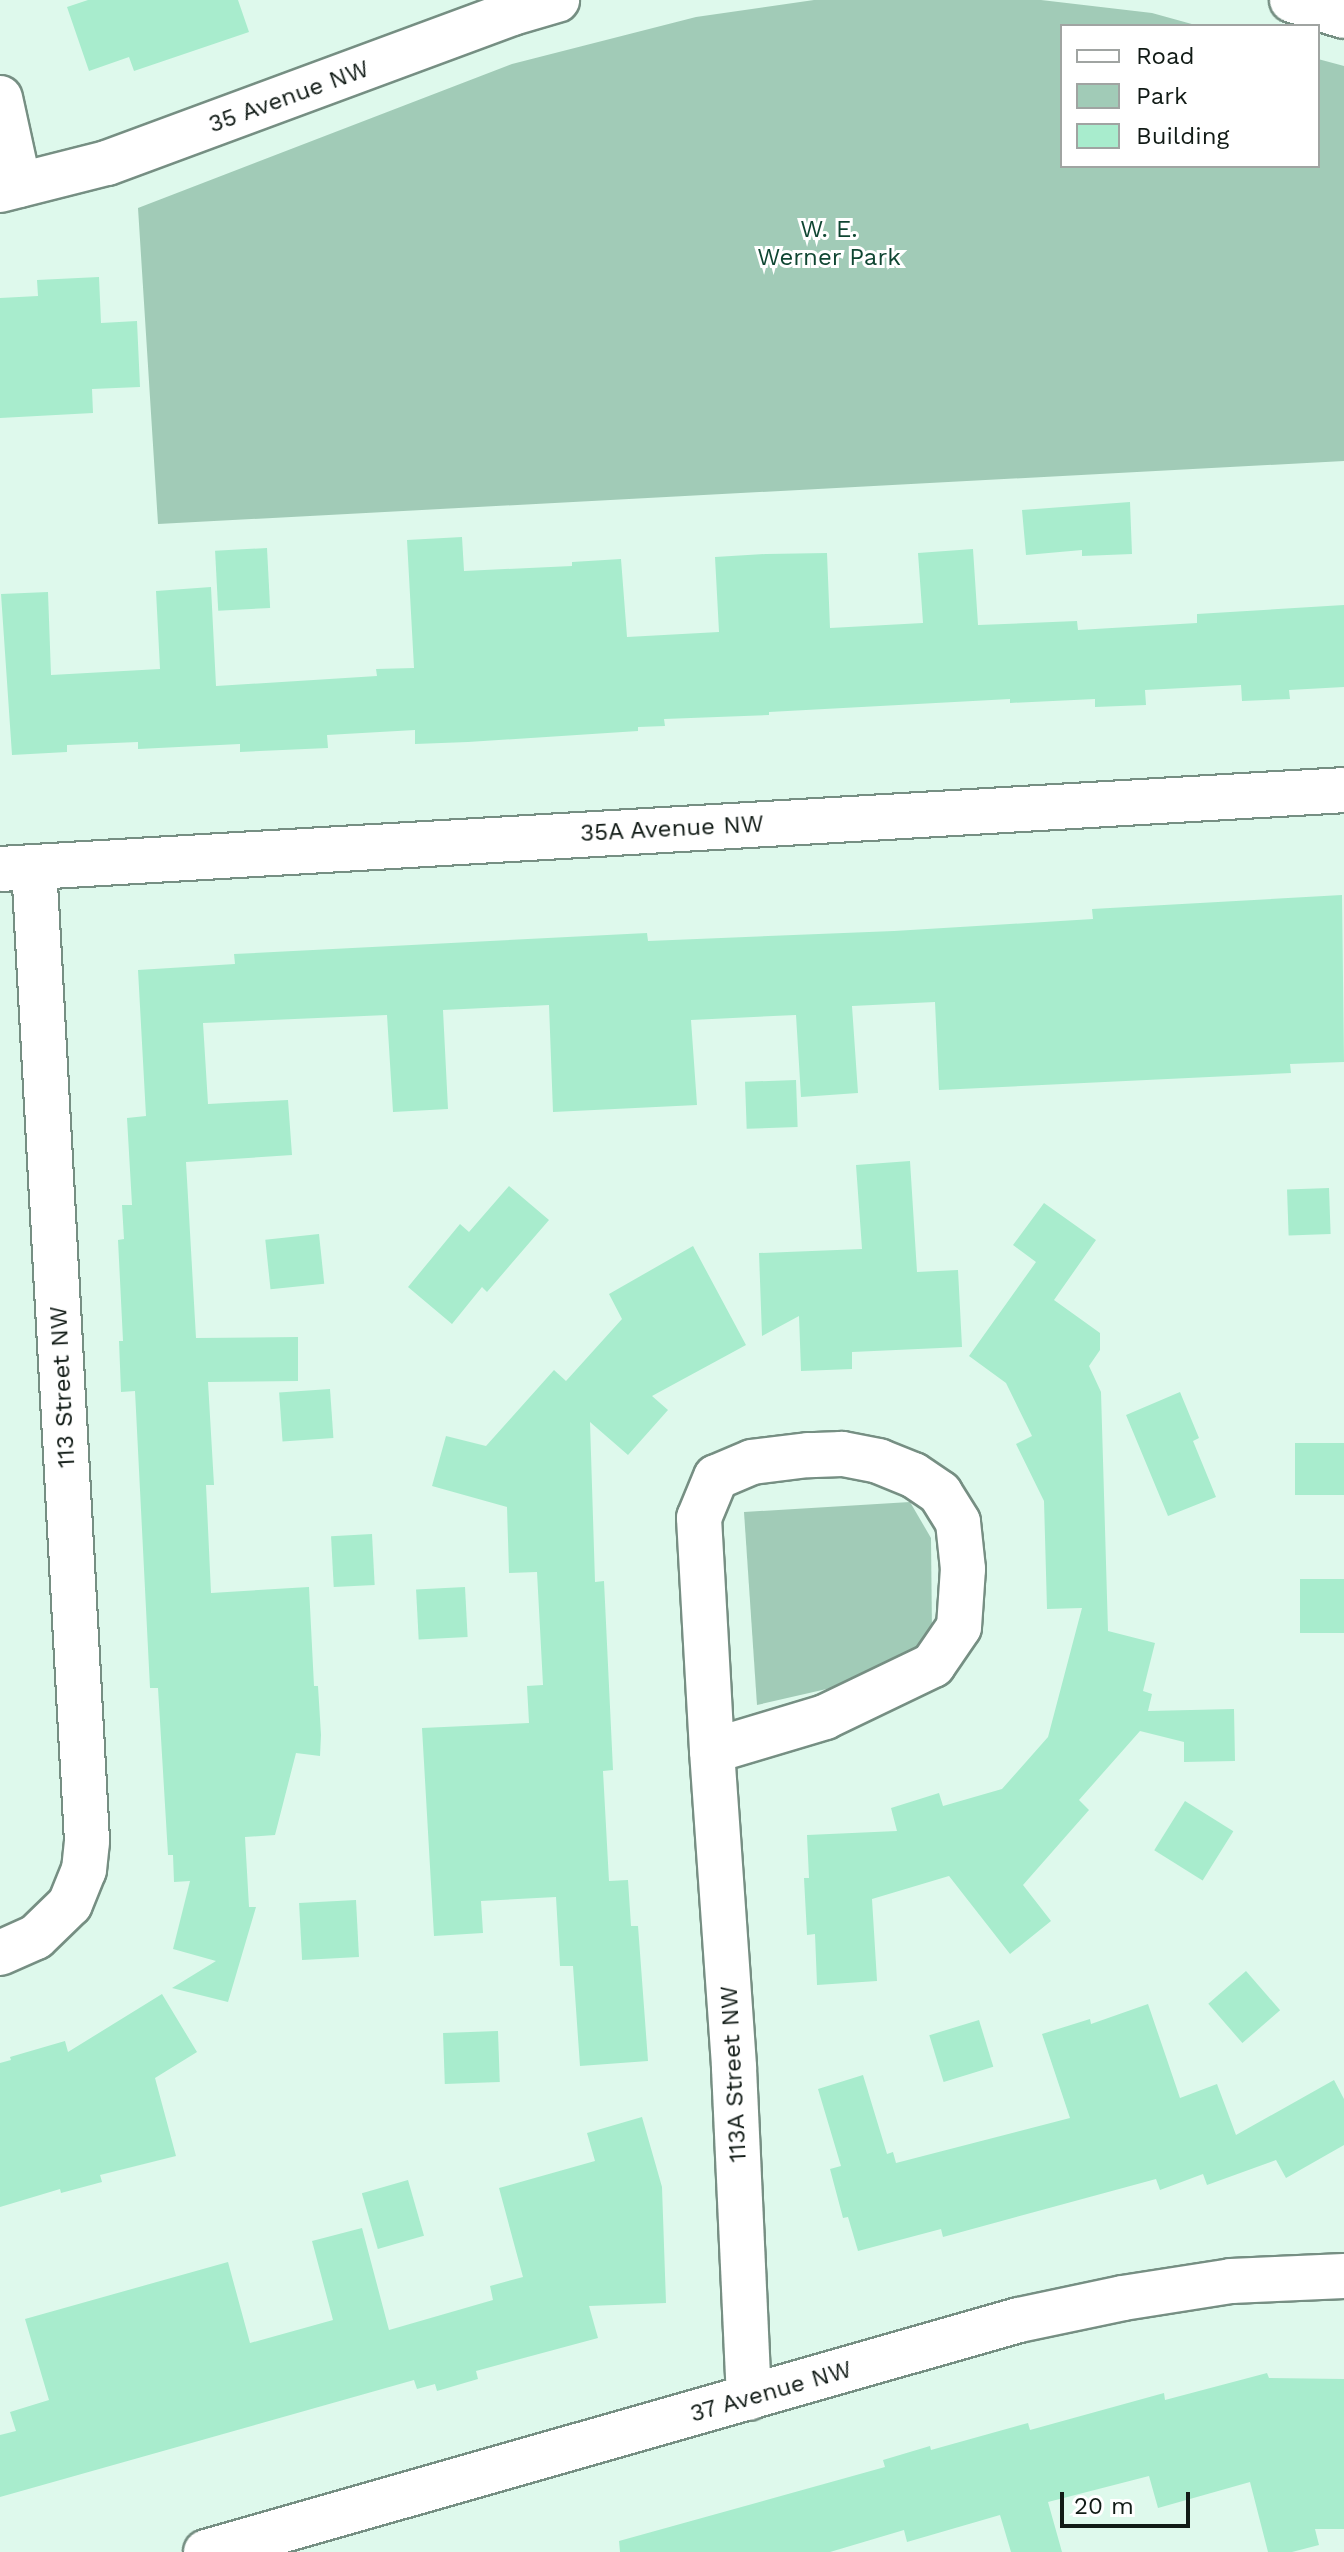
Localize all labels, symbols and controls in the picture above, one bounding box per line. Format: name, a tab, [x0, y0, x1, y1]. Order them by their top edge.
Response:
legend	[1060, 24, 1320, 168]
text: Road	[1136, 42, 1195, 70]
street label: 35 Avenue NW	[204, 54, 374, 140]
text: Park	[1136, 82, 1188, 110]
text: Building	[1136, 122, 1229, 150]
park label: W. E. Werner Park	[757, 216, 901, 272]
street label: 35A Avenue NW	[579, 810, 765, 848]
street label: 113 Street NW	[44, 1305, 82, 1469]
street label: 113A Street NW	[715, 1984, 753, 2164]
street label: 37 Avenue NW	[686, 2355, 856, 2429]
scale bar	[1064, 2476, 1194, 2526]
text: 20 m	[1074, 2492, 1134, 2520]

